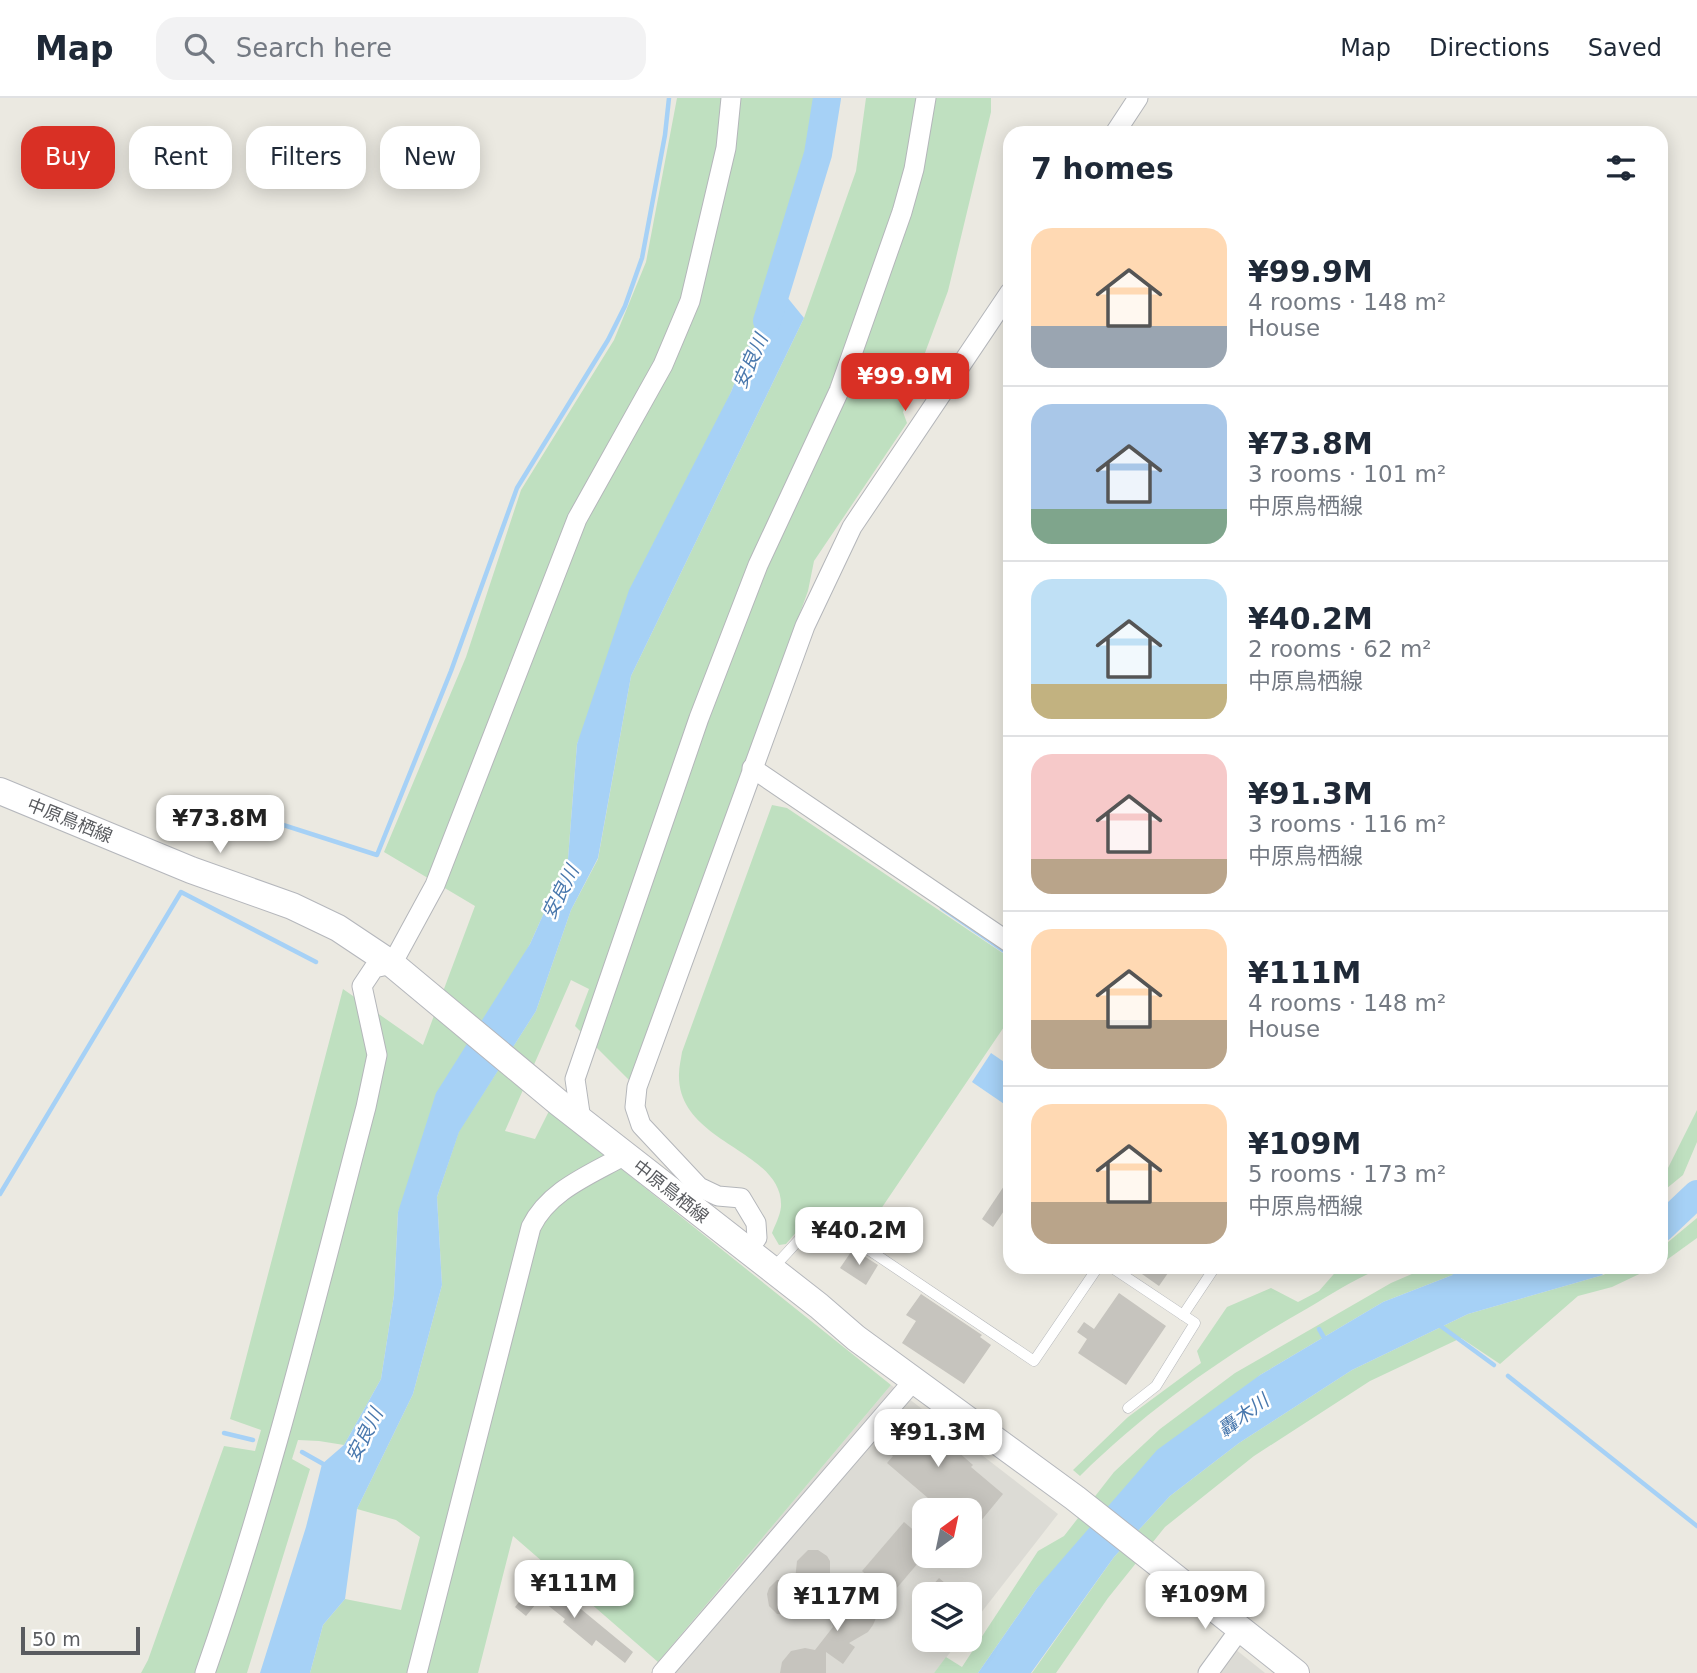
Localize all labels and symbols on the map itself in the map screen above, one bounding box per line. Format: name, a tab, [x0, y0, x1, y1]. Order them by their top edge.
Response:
water label: 安良川	[728, 329, 772, 392]
pin: ¥99.9M	[848, 354, 962, 413]
street label: 中原鳥栖線	[24, 793, 116, 847]
pin: ¥73.8M	[163, 796, 277, 855]
water label: 安良川	[537, 860, 584, 922]
street label: 中原鳥栖線	[629, 1155, 713, 1227]
pin: ¥40.2M	[802, 1208, 916, 1267]
water label: 轟木川	[1213, 1388, 1274, 1441]
water label: 安良川	[341, 1403, 388, 1465]
pin: ¥91.3M	[881, 1410, 995, 1469]
north arrow	[912, 1498, 982, 1568]
pin: ¥111M	[525, 1560, 623, 1620]
pin: ¥109M	[1156, 1572, 1254, 1631]
pin: ¥117M	[788, 1574, 886, 1633]
scale bar	[21, 1624, 140, 1656]

